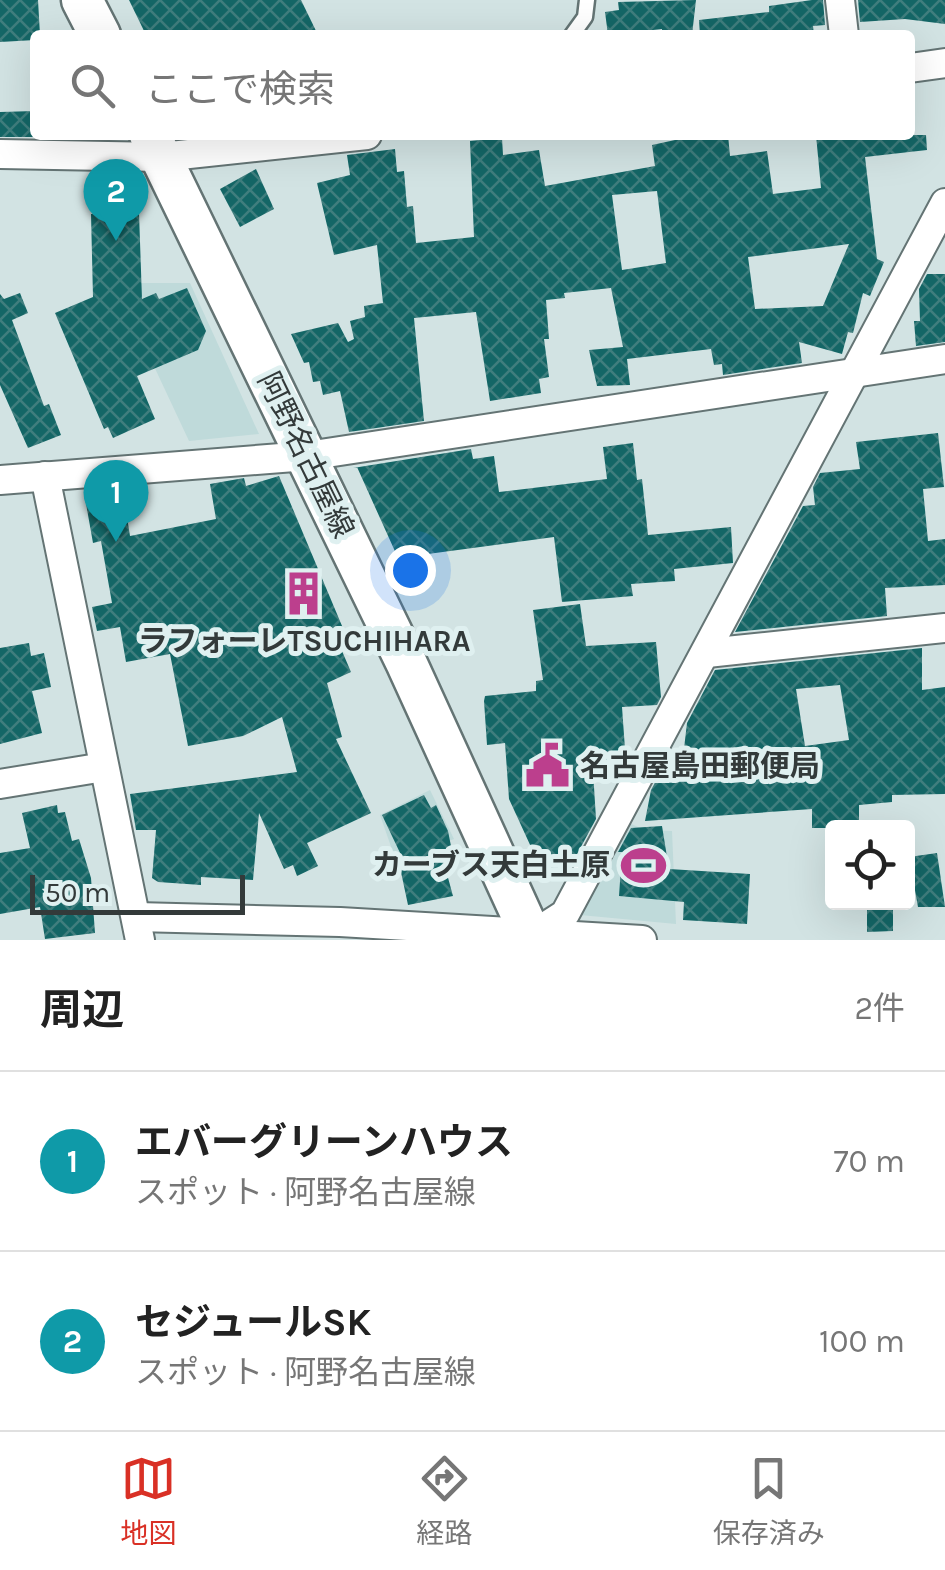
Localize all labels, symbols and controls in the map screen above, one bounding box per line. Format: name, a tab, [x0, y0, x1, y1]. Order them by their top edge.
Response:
search box	[30, 30, 915, 140]
icon: search	[65, 58, 120, 113]
text: ここで検索	[145, 67, 335, 112]
pin: 2	[84, 158, 148, 241]
street label: 阿野名古屋線	[250, 366, 362, 544]
pin: 1	[84, 460, 148, 542]
your location	[385, 545, 436, 596]
building icon: ラフォーレTSUCHIHARA	[280, 570, 328, 618]
place label: ラフォーレTSUCHIHARA	[137, 623, 471, 659]
public building icon: 名古屋島田郵便局	[523, 742, 571, 790]
place label: 名古屋島田郵便局	[580, 748, 820, 784]
map controls	[825, 820, 915, 910]
button: locate	[825, 820, 915, 910]
sports icon: カーブス天白土原	[619, 841, 667, 889]
place label: カーブス天白土原	[372, 847, 610, 883]
scale bar	[30, 870, 245, 914]
text: 50 m	[45, 876, 110, 909]
text: 周辺	[40, 985, 124, 1035]
text: 2件	[854, 990, 905, 1027]
text: エバーグリーンハウス	[135, 1120, 513, 1165]
text: 1	[67, 1143, 78, 1180]
text: 70 m	[833, 1143, 905, 1180]
text: スポット · 阿野名古屋線	[135, 1174, 476, 1211]
text: セジュールSK	[135, 1300, 371, 1345]
text: 2	[63, 1323, 82, 1360]
text: 100 m	[819, 1323, 905, 1360]
text: スポット · 阿野名古屋線	[135, 1354, 476, 1391]
tab: 地図	[120, 1451, 176, 1551]
tab: 経路	[416, 1451, 473, 1551]
tab: 保存済み	[713, 1451, 825, 1551]

